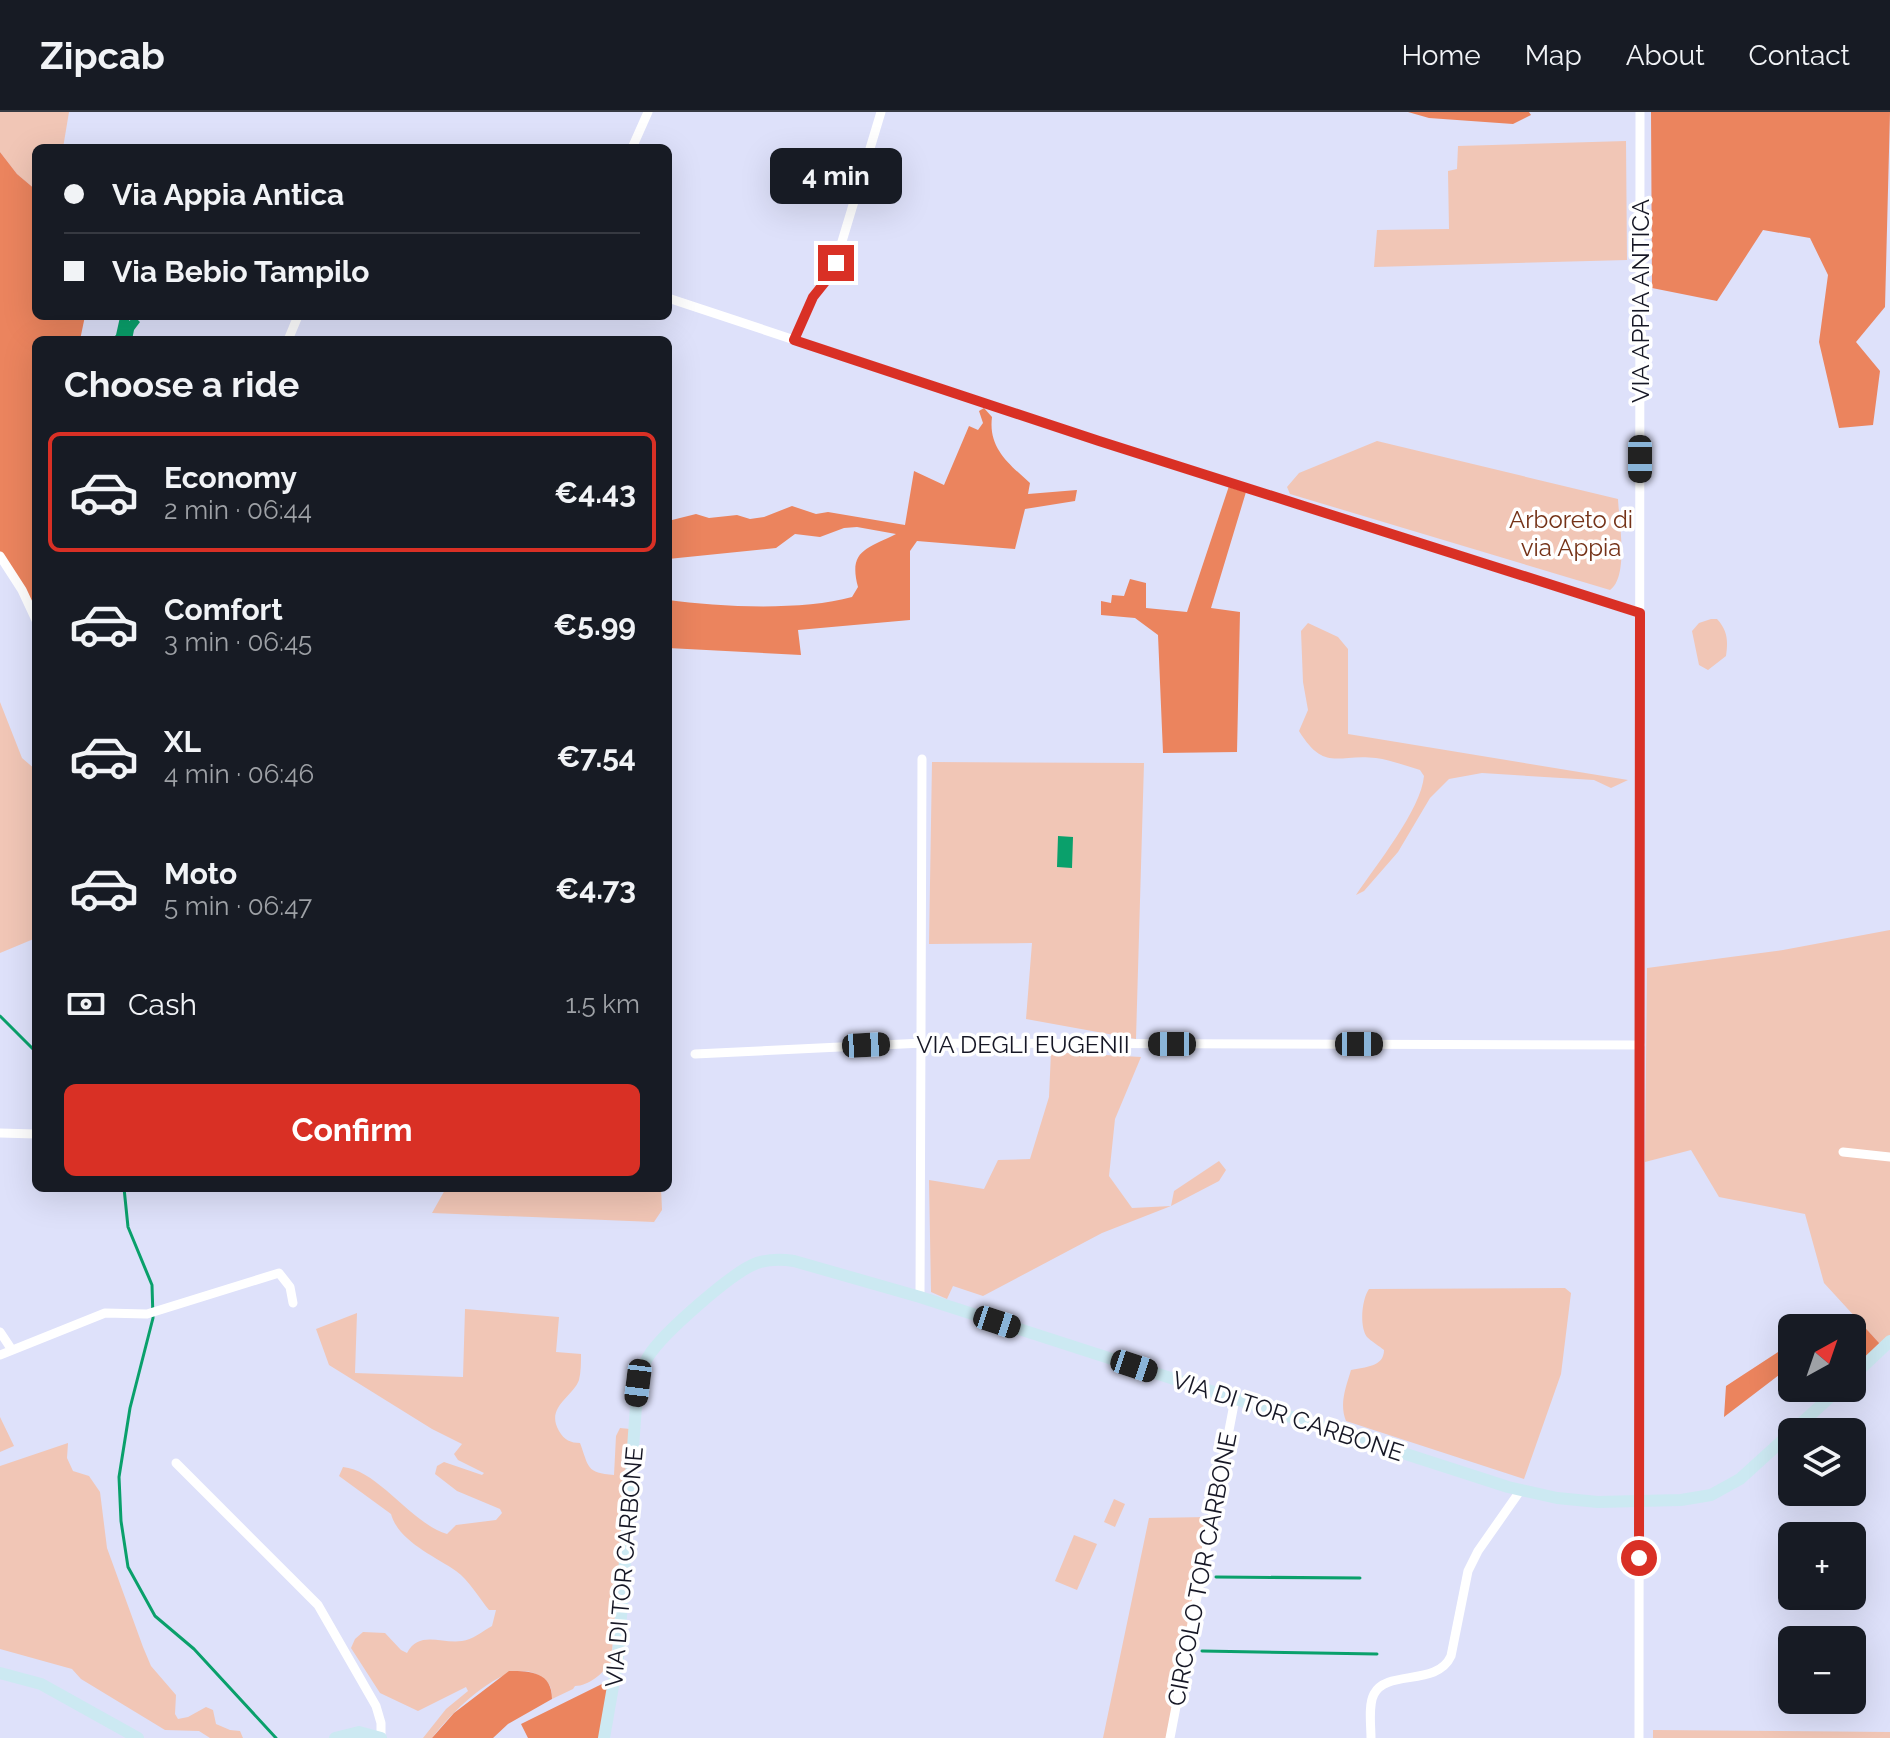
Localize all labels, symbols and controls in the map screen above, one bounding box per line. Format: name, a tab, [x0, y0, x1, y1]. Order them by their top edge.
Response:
text: Zipcab	[40, 33, 165, 78]
text: Home	[1401, 39, 1481, 72]
text: Map	[1525, 39, 1582, 72]
text: About	[1626, 39, 1705, 72]
text: Contact	[1749, 39, 1850, 72]
callout: 4 min	[770, 147, 902, 203]
text: 4 min	[802, 161, 870, 191]
text: Via Appia Antica	[112, 177, 344, 212]
street label: VIA APPIA ANTICA	[1626, 199, 1655, 403]
route end	[818, 245, 854, 281]
text: Via Bebio Tampilo	[112, 254, 369, 289]
text: Choose a ride	[64, 363, 299, 405]
car	[1628, 435, 1652, 483]
icon: car	[68, 456, 140, 528]
text: Economy	[164, 460, 297, 495]
text: €4.43	[554, 475, 636, 510]
text: 2 min · 06:44	[164, 495, 312, 525]
park label: Arboreto di via Appia	[1509, 505, 1633, 562]
icon: car	[68, 588, 140, 660]
text: Comfort	[164, 592, 283, 627]
text: €5.99	[553, 607, 636, 642]
text: 3 min · 06:45	[164, 627, 312, 657]
icon: car	[68, 720, 140, 792]
text: XL	[164, 724, 201, 759]
text: €7.54	[556, 739, 636, 774]
text: 4 min · 06:46	[164, 759, 314, 789]
icon: car	[68, 852, 140, 924]
text: Moto	[164, 856, 237, 891]
text: €4.73	[555, 871, 636, 906]
text: 5 min · 06:47	[164, 891, 312, 921]
icon: cash	[64, 982, 108, 1026]
text: Cash	[128, 987, 197, 1022]
text: 1.5 km	[565, 989, 640, 1019]
street label: VIA DEGLI EUGENII	[916, 1030, 1130, 1059]
car	[841, 1032, 891, 1058]
car	[1148, 1032, 1196, 1056]
car	[1335, 1032, 1383, 1056]
button: Confirm	[64, 1084, 640, 1176]
car	[970, 1303, 1024, 1341]
north arrow	[1778, 1314, 1866, 1402]
map controls	[1778, 1314, 1866, 1714]
car	[1107, 1347, 1161, 1385]
car	[623, 1358, 653, 1408]
street label: VIA DI TOR CARBONE	[1169, 1365, 1407, 1467]
button: layers	[1778, 1418, 1866, 1506]
street label: CIRCOLO TOR CARBONE	[1161, 1430, 1243, 1708]
street label: VIA DI TOR CARBONE	[599, 1445, 649, 1689]
button: +	[1778, 1522, 1866, 1610]
route start	[1621, 1540, 1657, 1576]
button: −	[1778, 1626, 1866, 1714]

